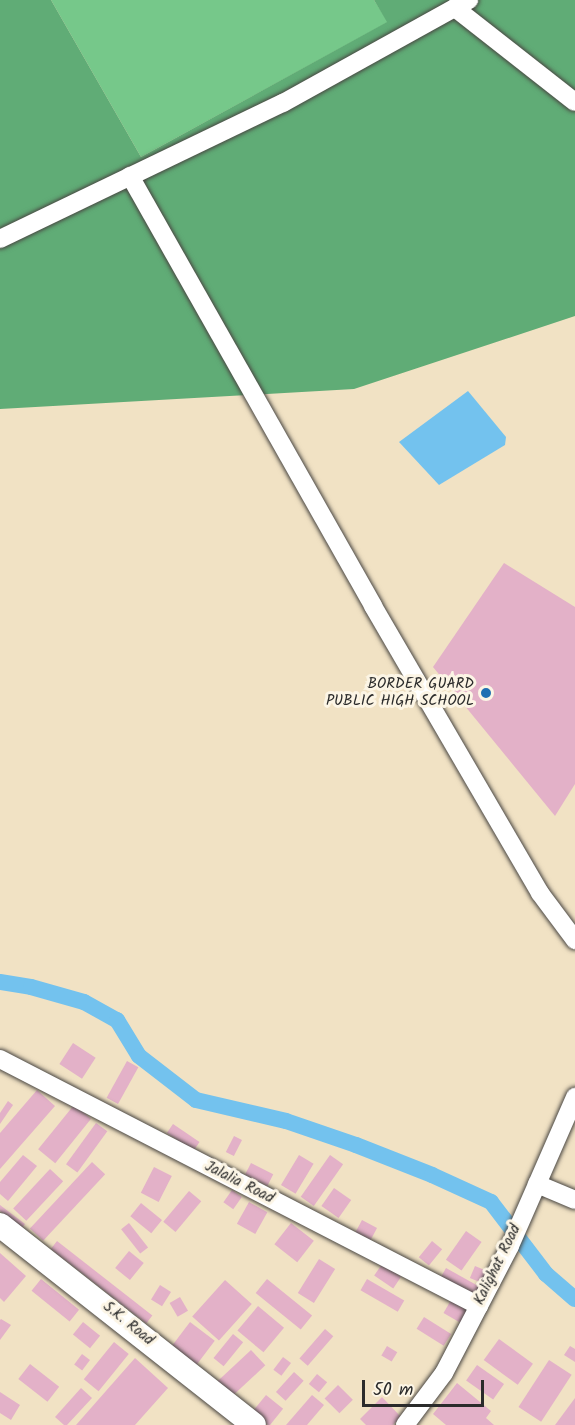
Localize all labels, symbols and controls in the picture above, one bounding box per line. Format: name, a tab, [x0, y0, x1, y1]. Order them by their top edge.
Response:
place label: BORDER GUARD PUBLIC HIGH SCHOOL	[326, 675, 474, 710]
marker: BORDER GUARD PUBLIC HIGH SCHOOL	[479, 686, 493, 700]
street label: Jalalia Road	[201, 1158, 277, 1208]
street label: Kalighat Road	[471, 1222, 525, 1308]
street label: S.K. Road	[99, 1298, 157, 1350]
scale bar	[365, 1368, 486, 1406]
text: 50 m	[373, 1376, 413, 1405]

